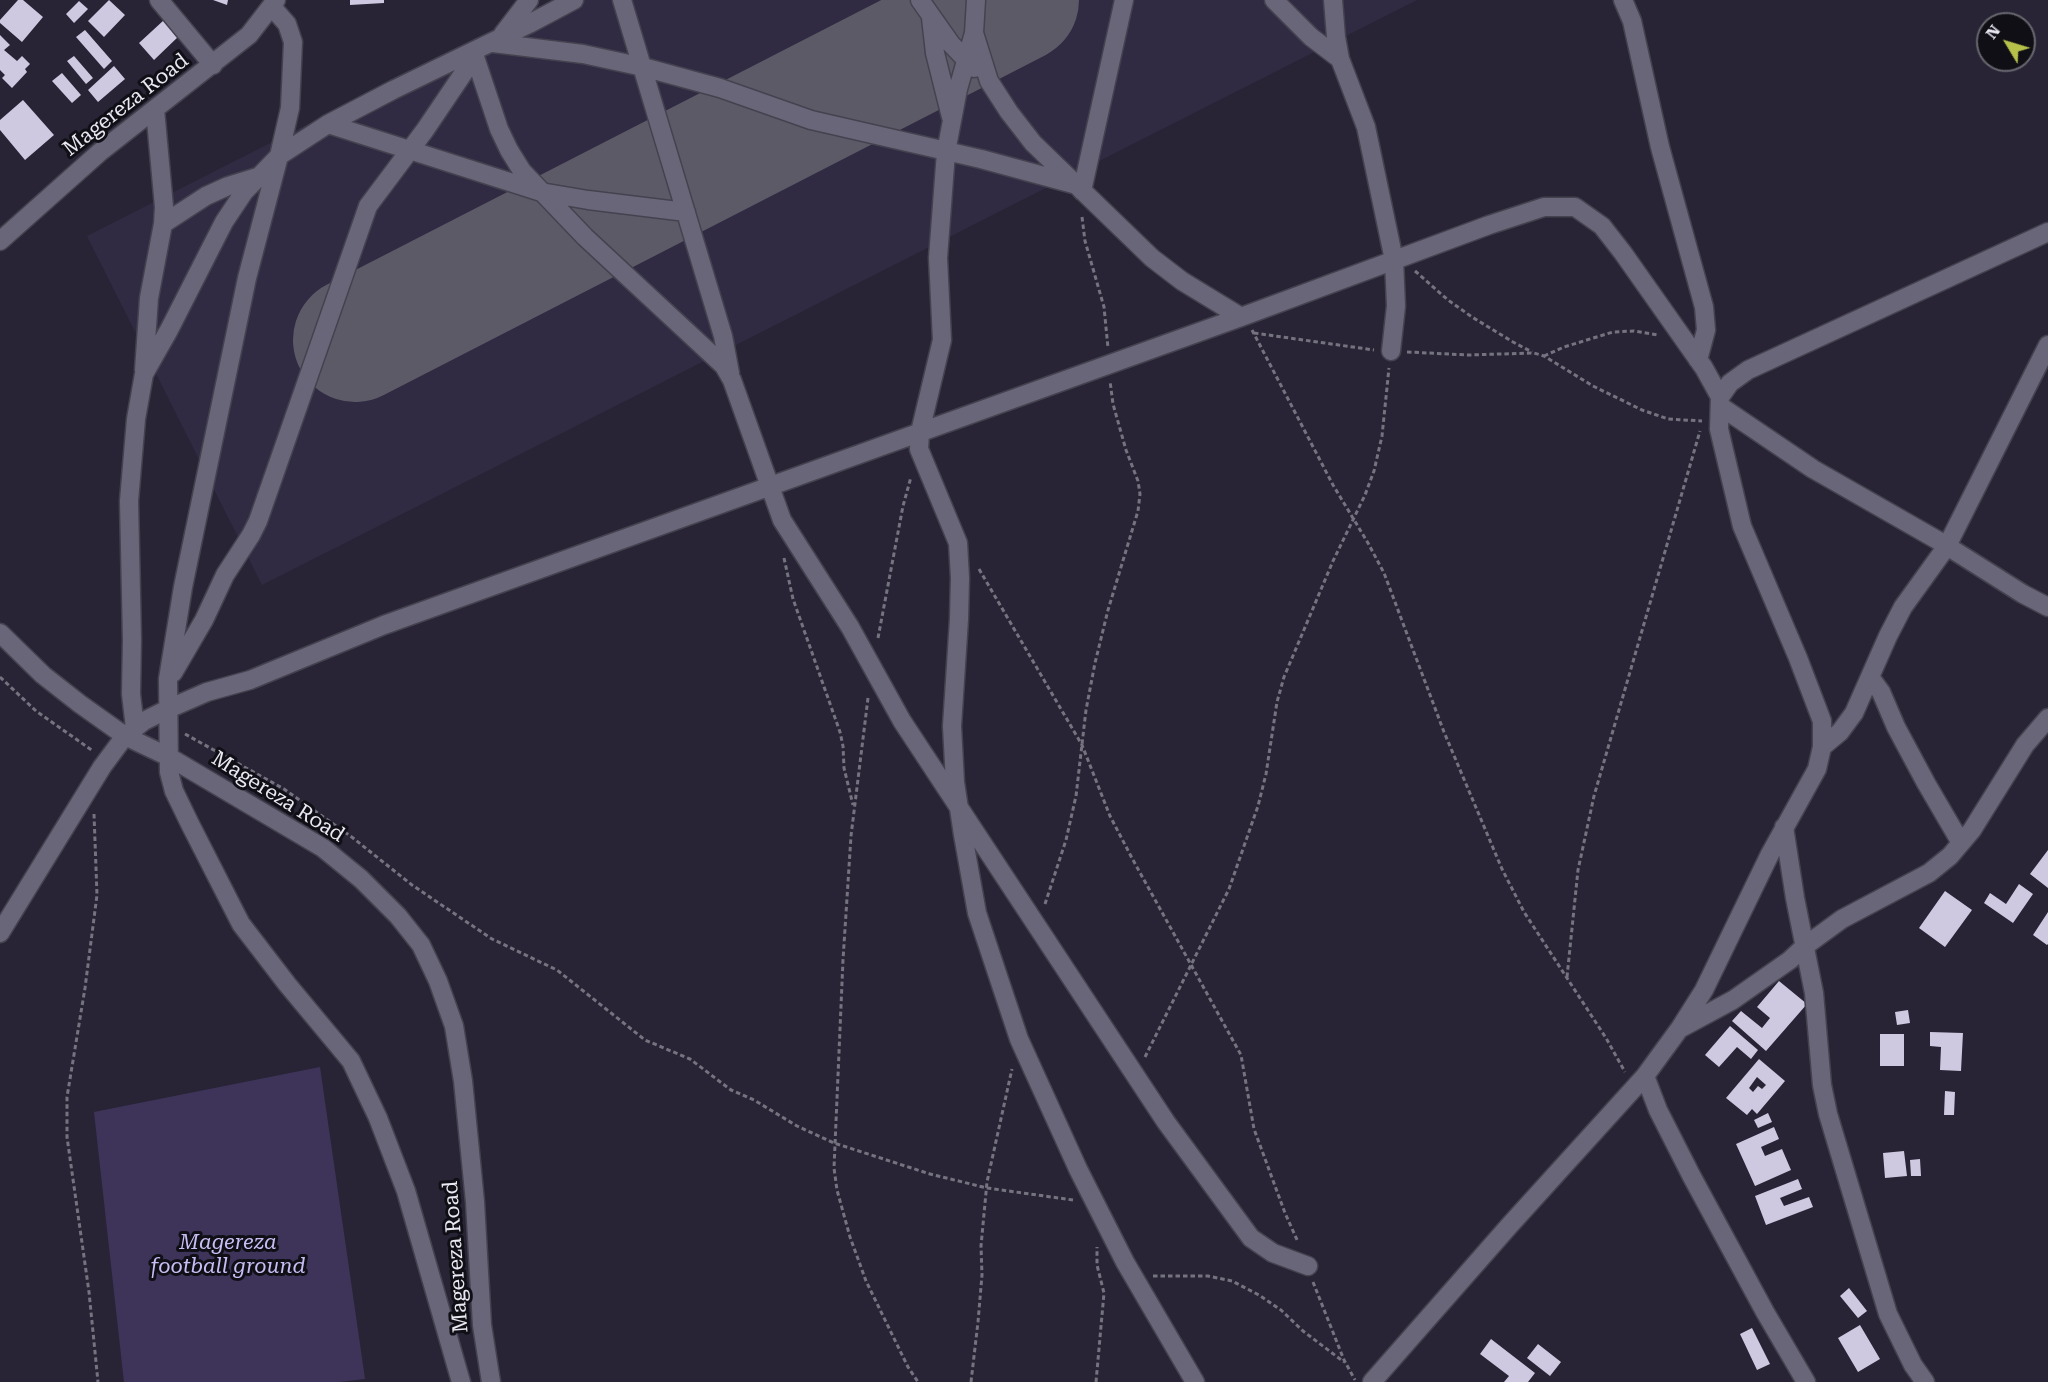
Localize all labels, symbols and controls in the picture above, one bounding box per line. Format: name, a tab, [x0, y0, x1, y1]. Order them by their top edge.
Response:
north arrow	[1976, 12, 2036, 72]
text: N	[1982, 21, 2004, 43]
street label: Magereza Road	[58, 48, 194, 162]
street label: Magereza Road	[207, 746, 349, 848]
street label: Magereza Road	[438, 1180, 474, 1334]
park label: Magereza football ground	[150, 1230, 306, 1280]

